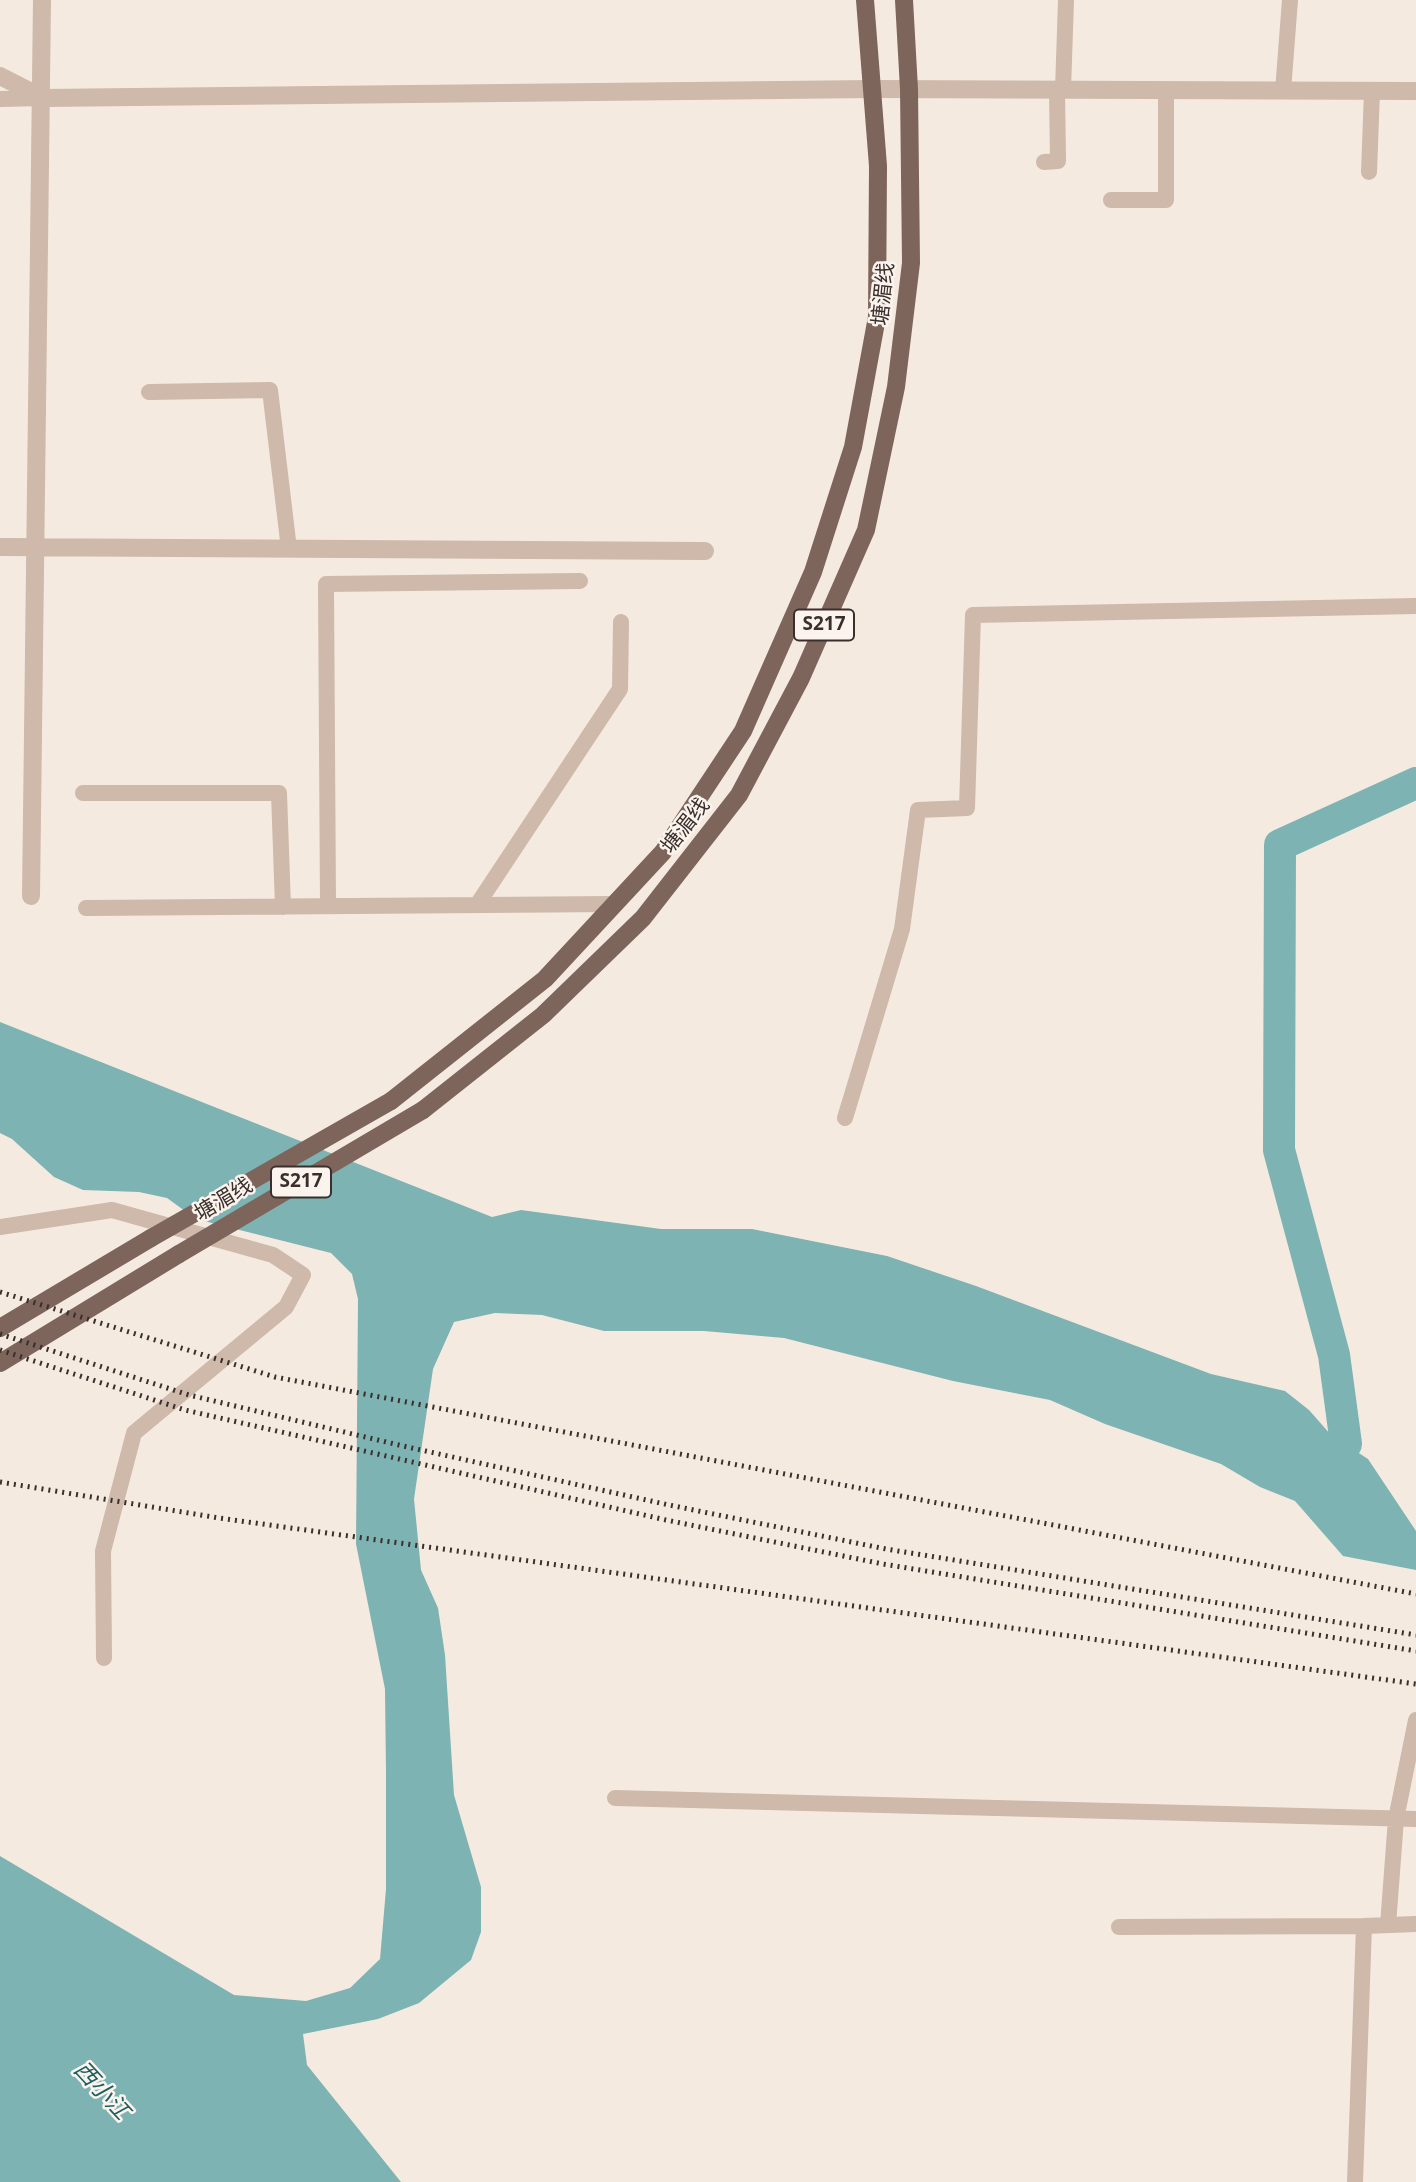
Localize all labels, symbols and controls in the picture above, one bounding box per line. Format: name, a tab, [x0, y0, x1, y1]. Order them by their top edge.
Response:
street label: 塘湄线	[868, 261, 900, 327]
road number: S217	[794, 610, 854, 640]
street label: 塘湄线	[657, 793, 715, 859]
road number: S217	[271, 1166, 331, 1198]
street label: 塘湄线	[191, 1173, 257, 1227]
water label: 西小江	[67, 2056, 135, 2126]

